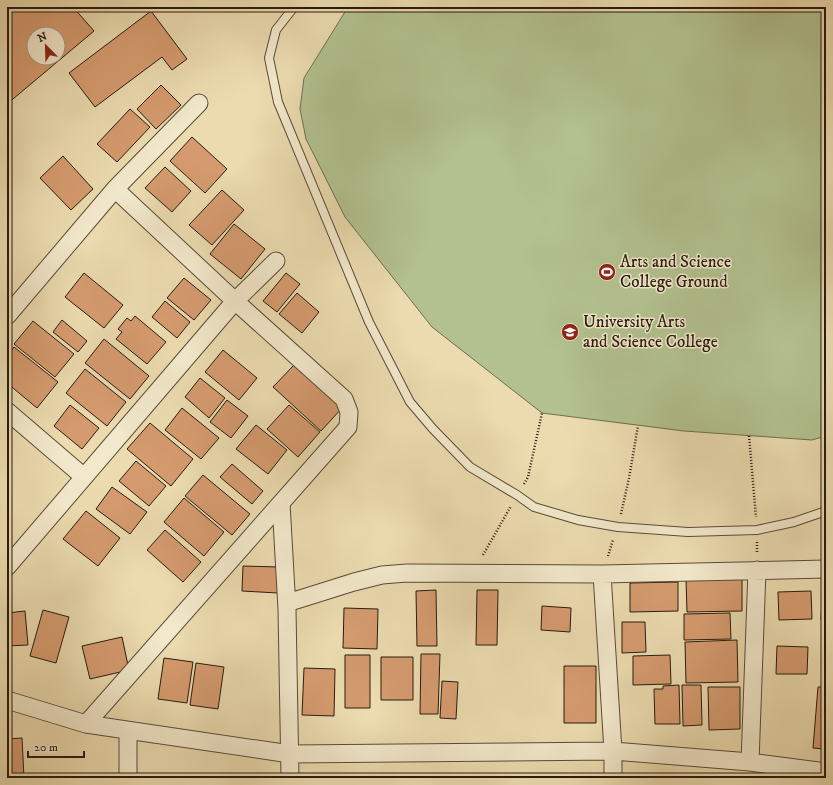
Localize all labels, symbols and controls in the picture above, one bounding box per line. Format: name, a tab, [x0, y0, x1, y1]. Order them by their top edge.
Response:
north arrow	[26, 26, 66, 66]
text: N	[36, 30, 49, 46]
place label: Arts and Science College Ground	[620, 251, 731, 293]
sports icon: Arts and Science College Ground	[597, 262, 617, 282]
place label: University Arts and Science College	[583, 311, 718, 353]
school or university icon: University Arts and Science College	[560, 322, 580, 342]
scale bar	[28, 733, 84, 759]
text: 20 m	[34, 740, 58, 755]

